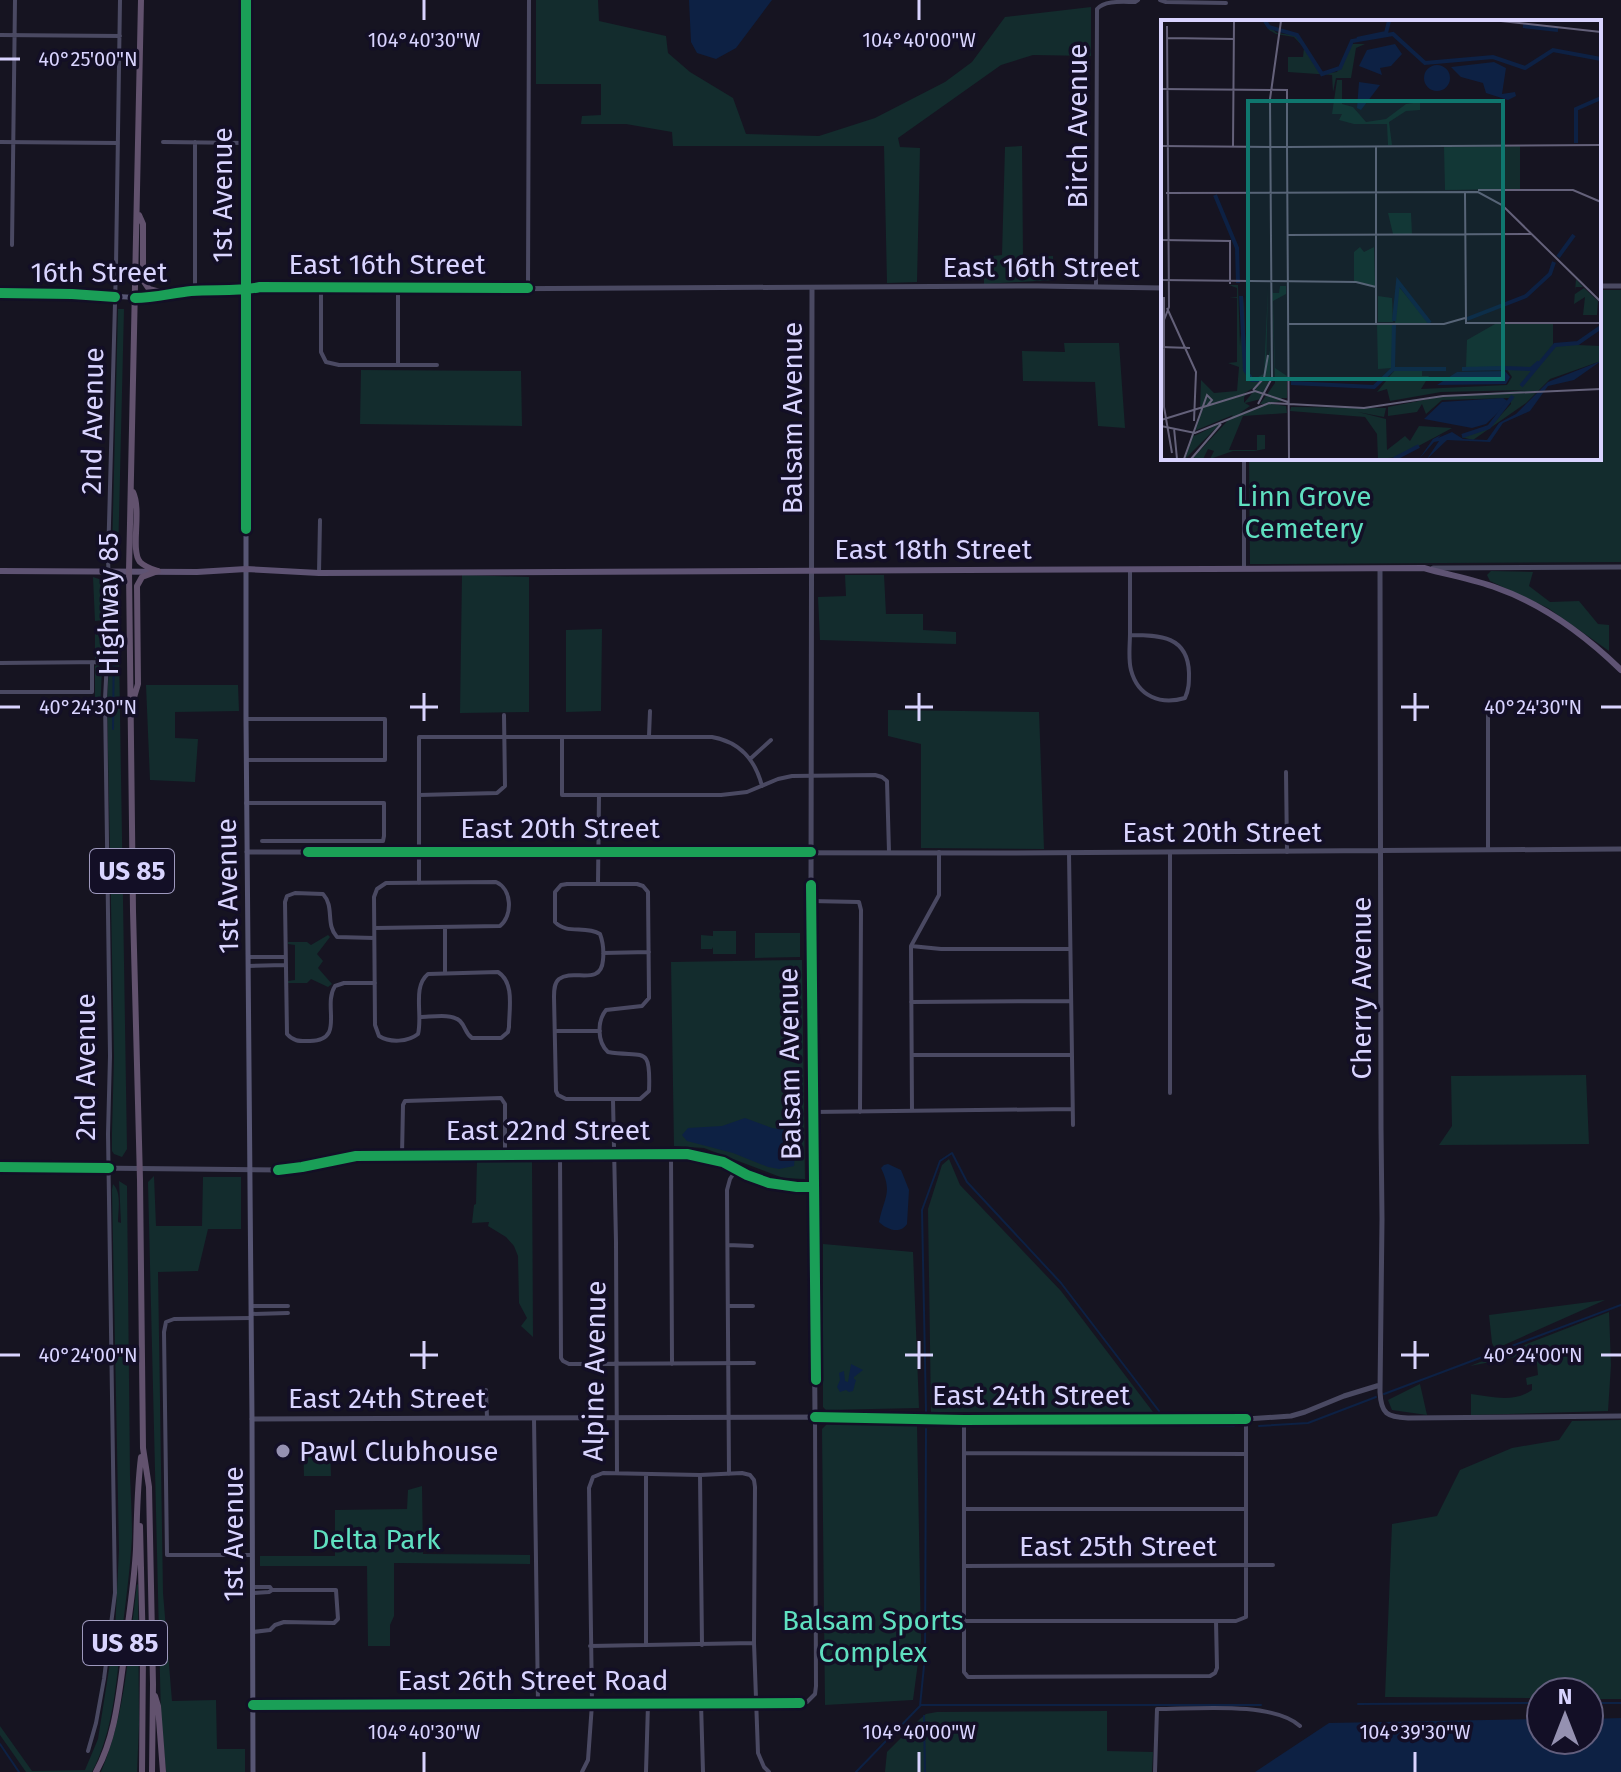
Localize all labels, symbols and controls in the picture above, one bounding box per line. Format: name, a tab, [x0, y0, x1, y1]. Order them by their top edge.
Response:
inset map	[1161, 20, 1601, 460]
text: 104°40'30"W	[368, 28, 481, 52]
text: 104°40'00"W	[862, 28, 976, 52]
street label: Birch Avenue	[1061, 43, 1094, 209]
text: 40°25'00"N	[38, 47, 138, 71]
street label: 1st Avenue	[206, 127, 239, 263]
street label: East 16th Street	[288, 248, 486, 281]
street label: East 16th Street	[942, 251, 1140, 284]
street label: 16th Street	[31, 256, 168, 289]
street label: Balsam Avenue	[776, 322, 809, 514]
street label: 2nd Avenue	[75, 347, 110, 495]
park label: Linn Grove Cemetery	[1237, 480, 1371, 545]
street label: Highway 85	[92, 532, 125, 676]
street label: East 18th Street	[834, 533, 1033, 566]
text: 40°24'30"N	[39, 695, 137, 719]
text: 40°24'30"N	[1484, 695, 1582, 719]
street label: East 20th Street	[460, 812, 661, 845]
street label: East 20th Street	[1122, 816, 1323, 849]
street label: 1st Avenue	[210, 818, 245, 954]
road number: US 85	[90, 849, 174, 893]
street label: Cherry Avenue	[1345, 897, 1378, 1079]
street label: Balsam Avenue	[771, 967, 808, 1161]
street label: 2nd Avenue	[69, 993, 102, 1141]
street label: East 22nd Street	[446, 1114, 651, 1147]
street label: Alpine Avenue	[576, 1280, 613, 1462]
text: 40°24'00"N	[38, 1343, 138, 1367]
text: 40°24'00"N	[1483, 1343, 1583, 1367]
street label: East 24th Street	[932, 1379, 1131, 1412]
street label: East 24th Street	[288, 1382, 487, 1415]
place label: Pawl Clubhouse	[299, 1435, 498, 1468]
marker: Pawl Clubhouse	[274, 1442, 292, 1460]
street label: 1st Avenue	[217, 1466, 250, 1602]
park label: Delta Park	[311, 1523, 441, 1556]
street label: East 25th Street	[1019, 1530, 1218, 1563]
park label: Balsam Sports Complex	[782, 1604, 964, 1669]
road number: US 85	[83, 1621, 167, 1665]
street label: East 26th Street Road	[398, 1664, 668, 1697]
north arrow	[1525, 1676, 1605, 1756]
text: N	[1558, 1683, 1572, 1710]
text: 104°40'30"W	[368, 1720, 481, 1744]
text: 104°40'00"W	[862, 1720, 976, 1744]
text: 104°39'30"W	[1360, 1720, 1471, 1744]

